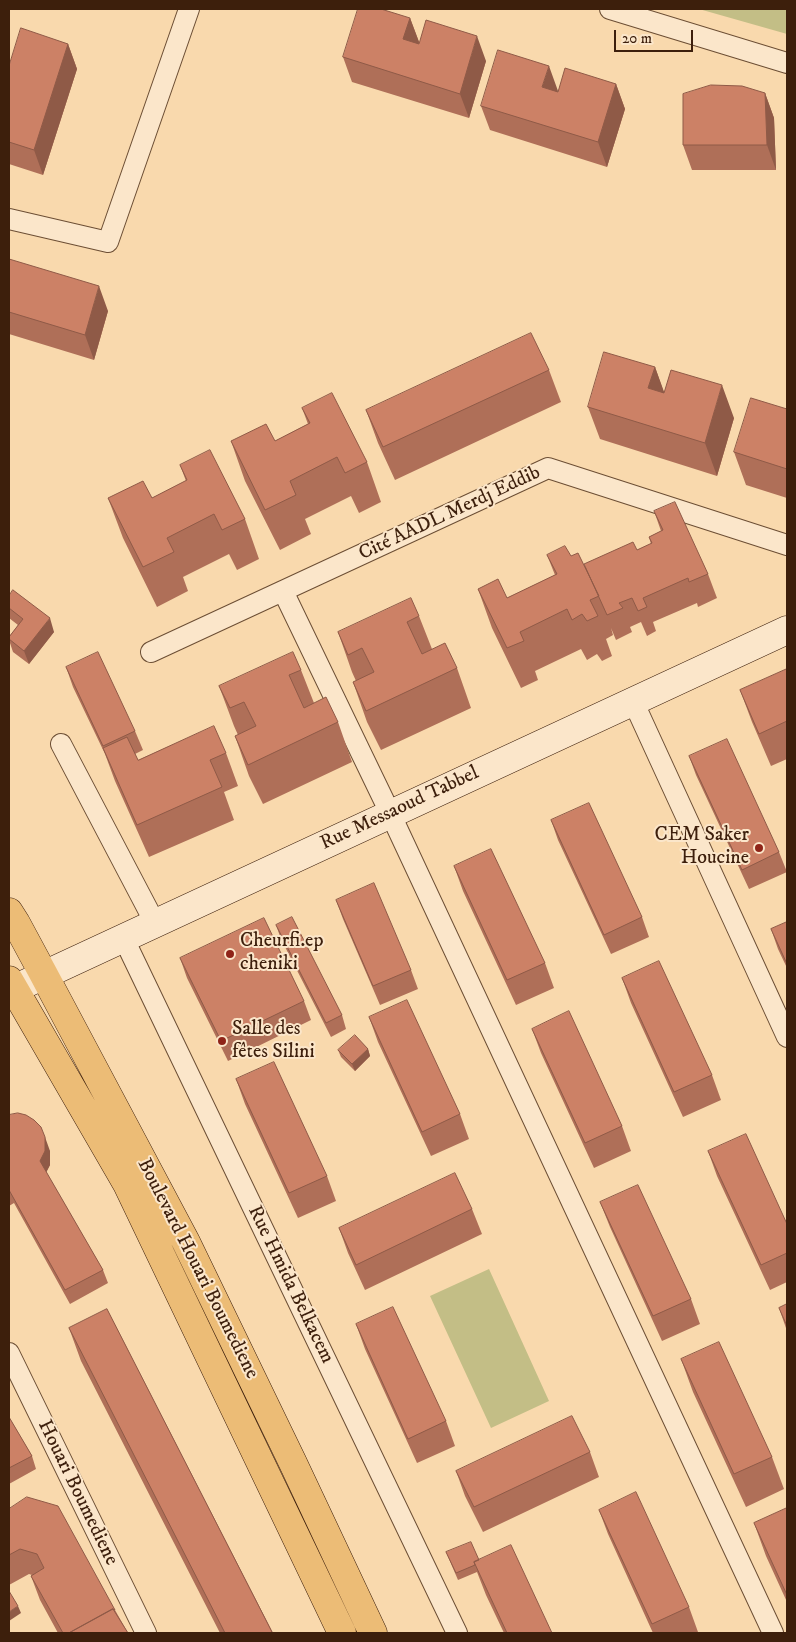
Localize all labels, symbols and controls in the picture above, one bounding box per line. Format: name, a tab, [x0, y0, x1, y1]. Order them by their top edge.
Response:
scale bar	[616, 20, 695, 52]
text: 20 m	[622, 29, 652, 48]
street label: Cité AADL Merdj Eddib	[355, 461, 545, 567]
street label: Rue Messaoud Tabbel	[317, 762, 483, 856]
place label: CEM Saker Houcine	[655, 824, 749, 871]
marker: CEM Saker Houcine	[753, 842, 765, 854]
place label: Cheurfi.ep cheniki	[240, 930, 323, 977]
marker: Cheurfi.ep cheniki	[224, 948, 236, 960]
place label: Salle des fêtes Silini	[232, 1018, 315, 1065]
marker: Salle des fêtes Silini	[216, 1035, 228, 1047]
street label: Boulevard Houari Boumediene	[131, 1155, 263, 1383]
street label: Rue Hmida Belkacem	[241, 1202, 339, 1368]
street label: Houari Boumediene	[31, 1416, 123, 1570]

